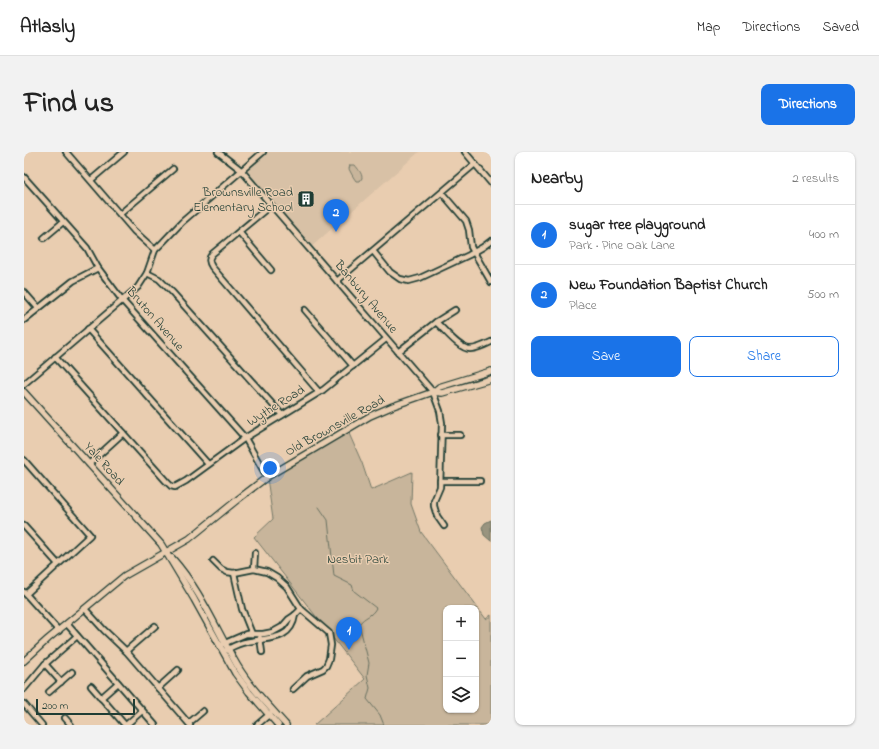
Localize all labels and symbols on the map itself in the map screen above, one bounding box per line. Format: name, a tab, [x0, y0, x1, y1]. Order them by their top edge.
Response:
place label: Brownsville Road Elementary School	[193, 183, 294, 218]
building icon: Brownsville Road Elementary School	[296, 189, 316, 209]
pin: 2	[323, 199, 349, 232]
street label: Banbury Avenue	[328, 256, 402, 338]
street label: Bruton Avenue	[121, 282, 188, 355]
street label: Wythe Road	[243, 380, 310, 432]
street label: Old Brownsville Road	[282, 390, 389, 461]
street label: Yale Road	[79, 438, 129, 490]
your location	[260, 458, 280, 478]
park label: Nesbit Park	[327, 550, 389, 569]
pin: 1	[336, 617, 362, 650]
scale bar	[36, 697, 135, 716]

